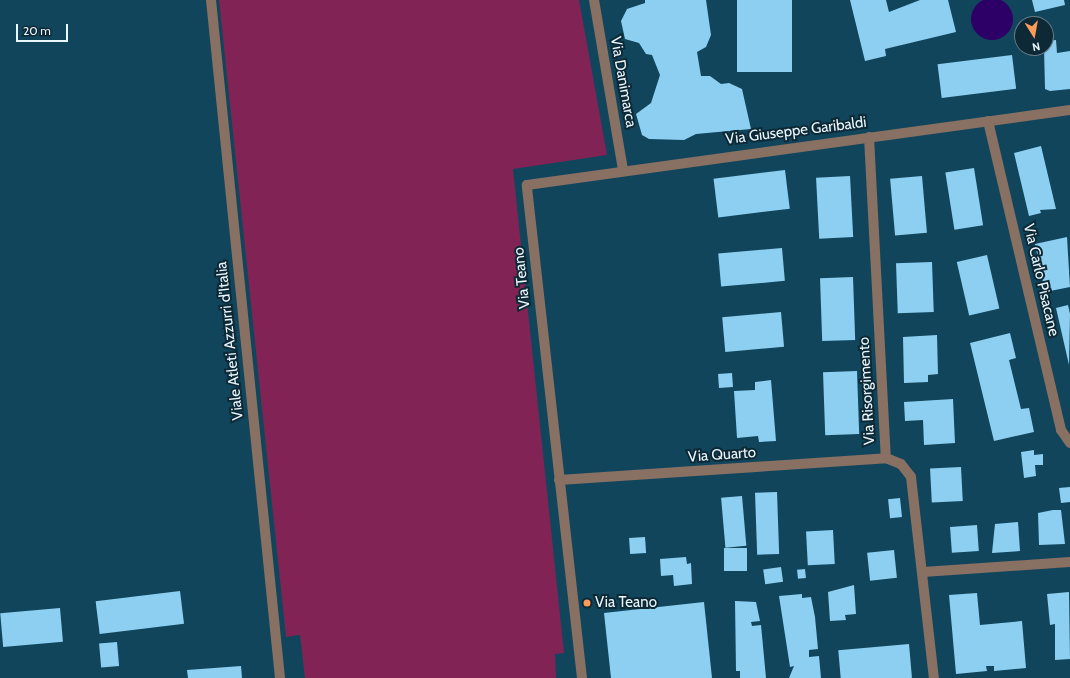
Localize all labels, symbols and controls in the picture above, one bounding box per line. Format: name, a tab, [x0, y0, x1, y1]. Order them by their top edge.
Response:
scale bar	[18, 16, 70, 42]
north arrow	[1014, 16, 1054, 56]
text: 20 m	[23, 23, 51, 38]
street label: Via Danimarca	[606, 35, 640, 129]
text: N	[1031, 39, 1041, 54]
street label: Via Giuseppe Garibaldi	[724, 113, 868, 149]
street label: Via Carlo Pisacane	[1019, 222, 1063, 338]
street label: Via Teano	[510, 246, 534, 310]
street label: Viale Atleti Azzurri d'Italia	[213, 261, 247, 421]
street label: Via Risorgimento	[855, 337, 879, 445]
street label: Via Quarto	[687, 444, 757, 466]
place label: Via Teano	[595, 594, 657, 612]
marker: Via Teano	[582, 598, 592, 608]

